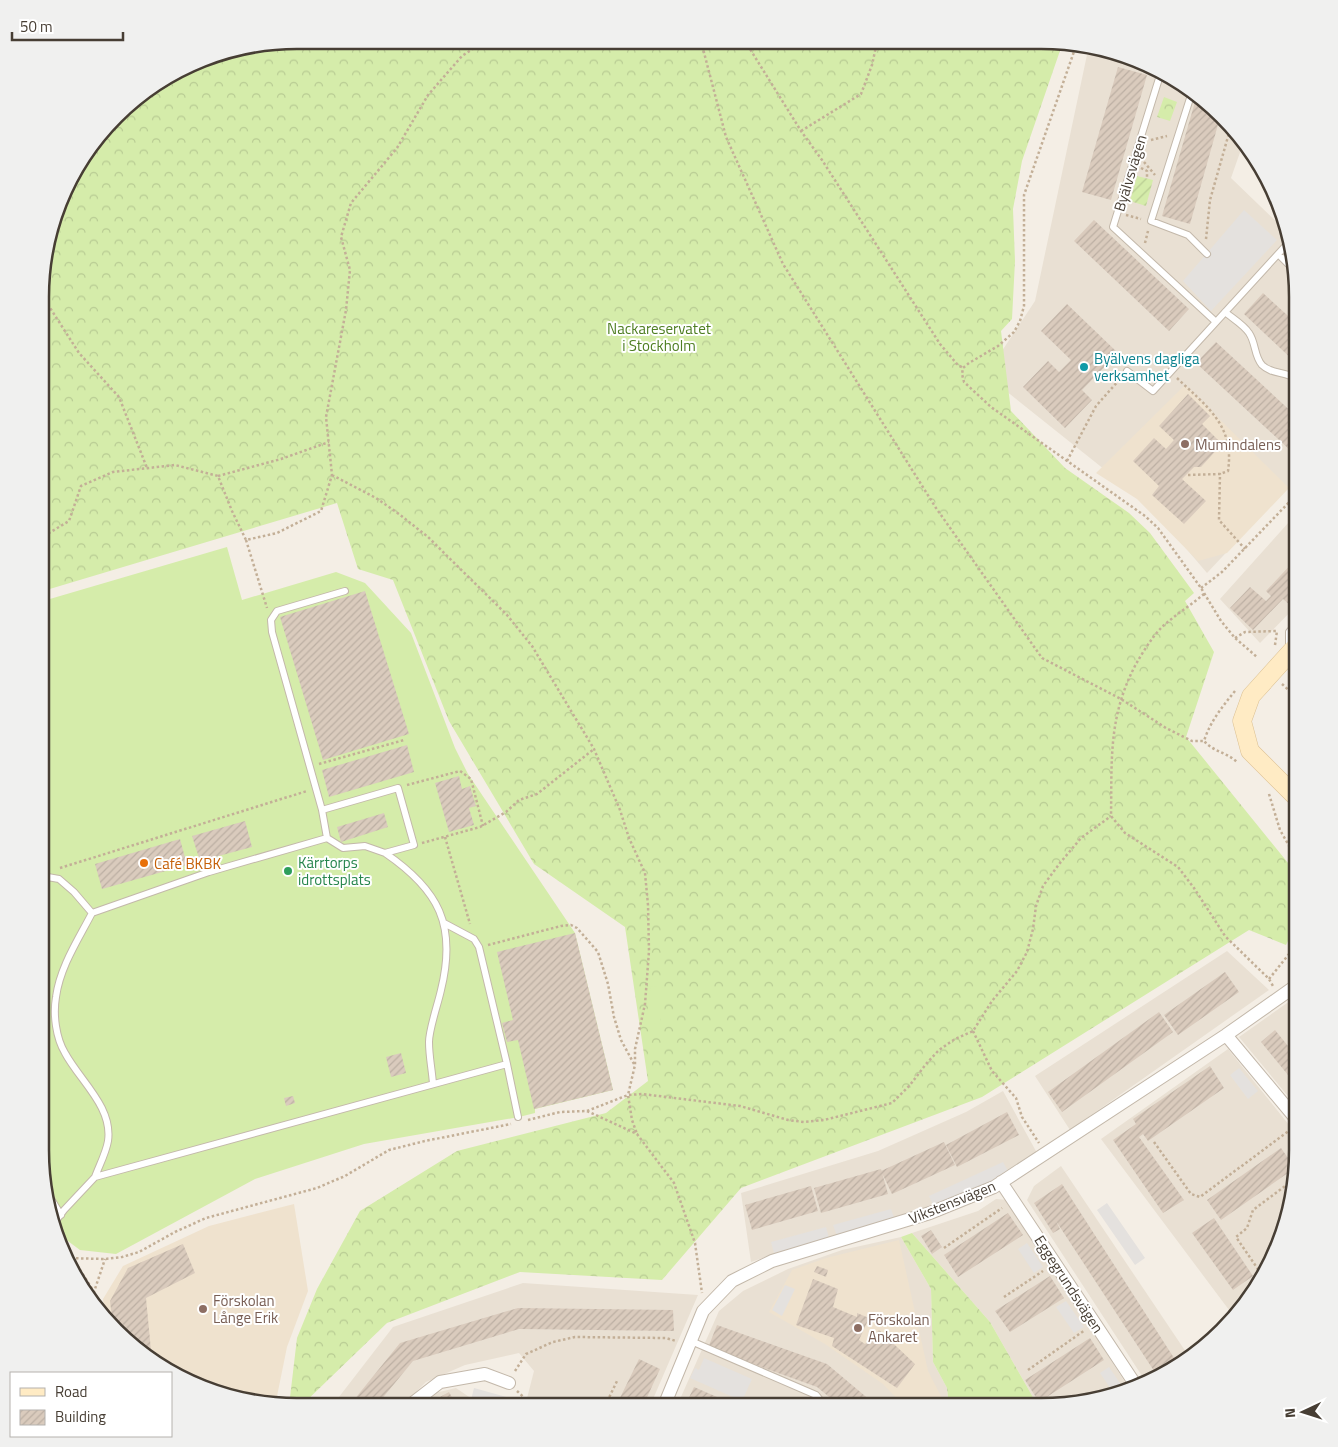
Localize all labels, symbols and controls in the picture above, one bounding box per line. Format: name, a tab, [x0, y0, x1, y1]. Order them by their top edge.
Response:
scale bar	[12, 10, 124, 42]
text: 50 m	[20, 15, 53, 38]
street label: Byälvsvägen	[1107, 132, 1153, 214]
park label: Nackareservatet i Stockholm	[607, 317, 712, 357]
place label: Byälvens dagliga verksamhet	[1094, 347, 1200, 387]
marker: Byälvens dagliga verksamhet	[1078, 361, 1090, 373]
place label: Mumindalens	[1195, 433, 1281, 456]
marker: Mumindalens	[1179, 438, 1191, 450]
place label: Kärrtorps idrottsplats	[298, 851, 371, 891]
place label: Café BKBK	[154, 852, 221, 875]
marker: Café BKBK	[138, 857, 150, 869]
marker: Kärrtorps idrottsplats	[282, 865, 294, 877]
street label: Vikstensvägen	[905, 1174, 999, 1230]
street label: Eggegrundsvägen	[1029, 1230, 1109, 1338]
place label: Förskolan Långe Erik	[213, 1289, 278, 1329]
marker: Förskolan Långe Erik	[197, 1303, 209, 1315]
place label: Förskolan Ankaret	[868, 1308, 930, 1348]
marker: Förskolan Ankaret	[852, 1322, 864, 1334]
legend	[10, 1372, 172, 1437]
text: Road	[55, 1380, 87, 1403]
north arrow	[1278, 1387, 1328, 1437]
text: Building	[55, 1405, 106, 1428]
text: N	[1279, 1407, 1300, 1419]

